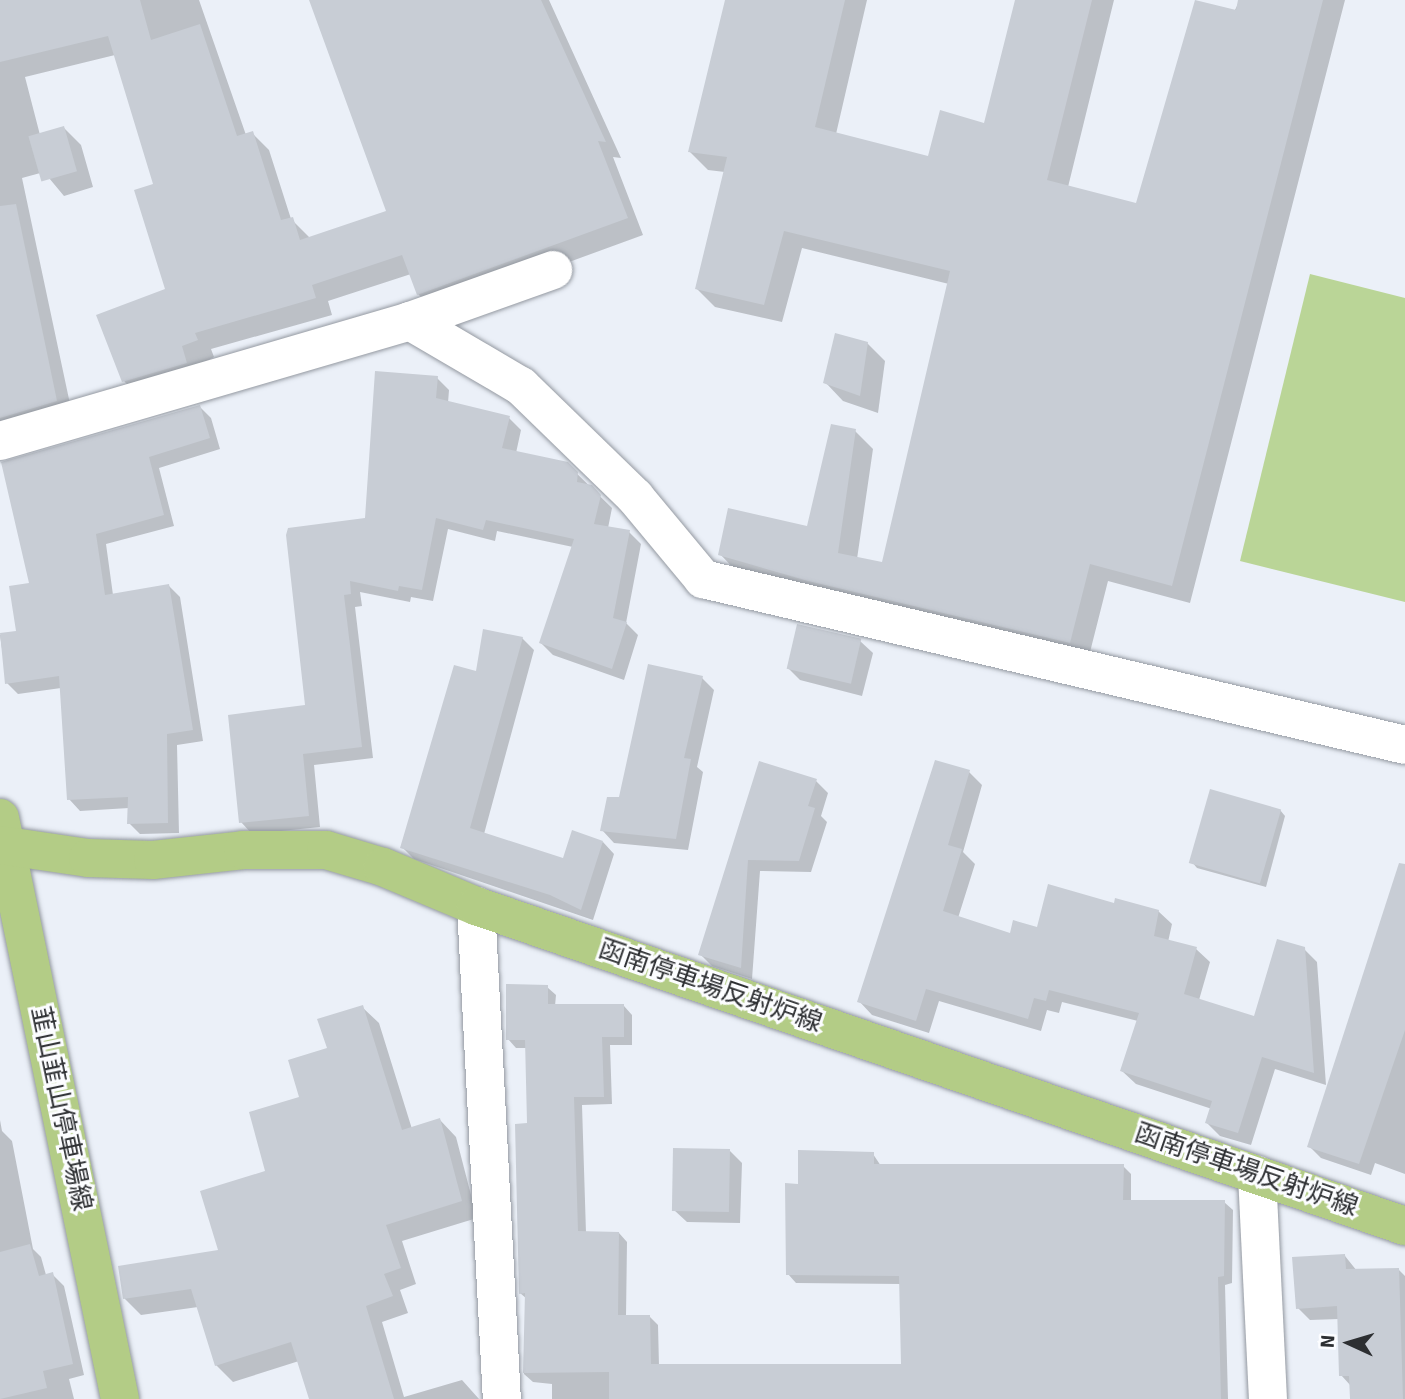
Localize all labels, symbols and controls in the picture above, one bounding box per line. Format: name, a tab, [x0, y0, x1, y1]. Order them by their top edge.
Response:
street label: 函南停車場反射炉線	[594, 934, 826, 1040]
street label: 韮山韮山停車場線	[23, 1004, 97, 1214]
street label: 函南停車場反射炉線	[1130, 1118, 1362, 1224]
north arrow	[1314, 1308, 1384, 1378]
text: N	[1316, 1334, 1340, 1349]

